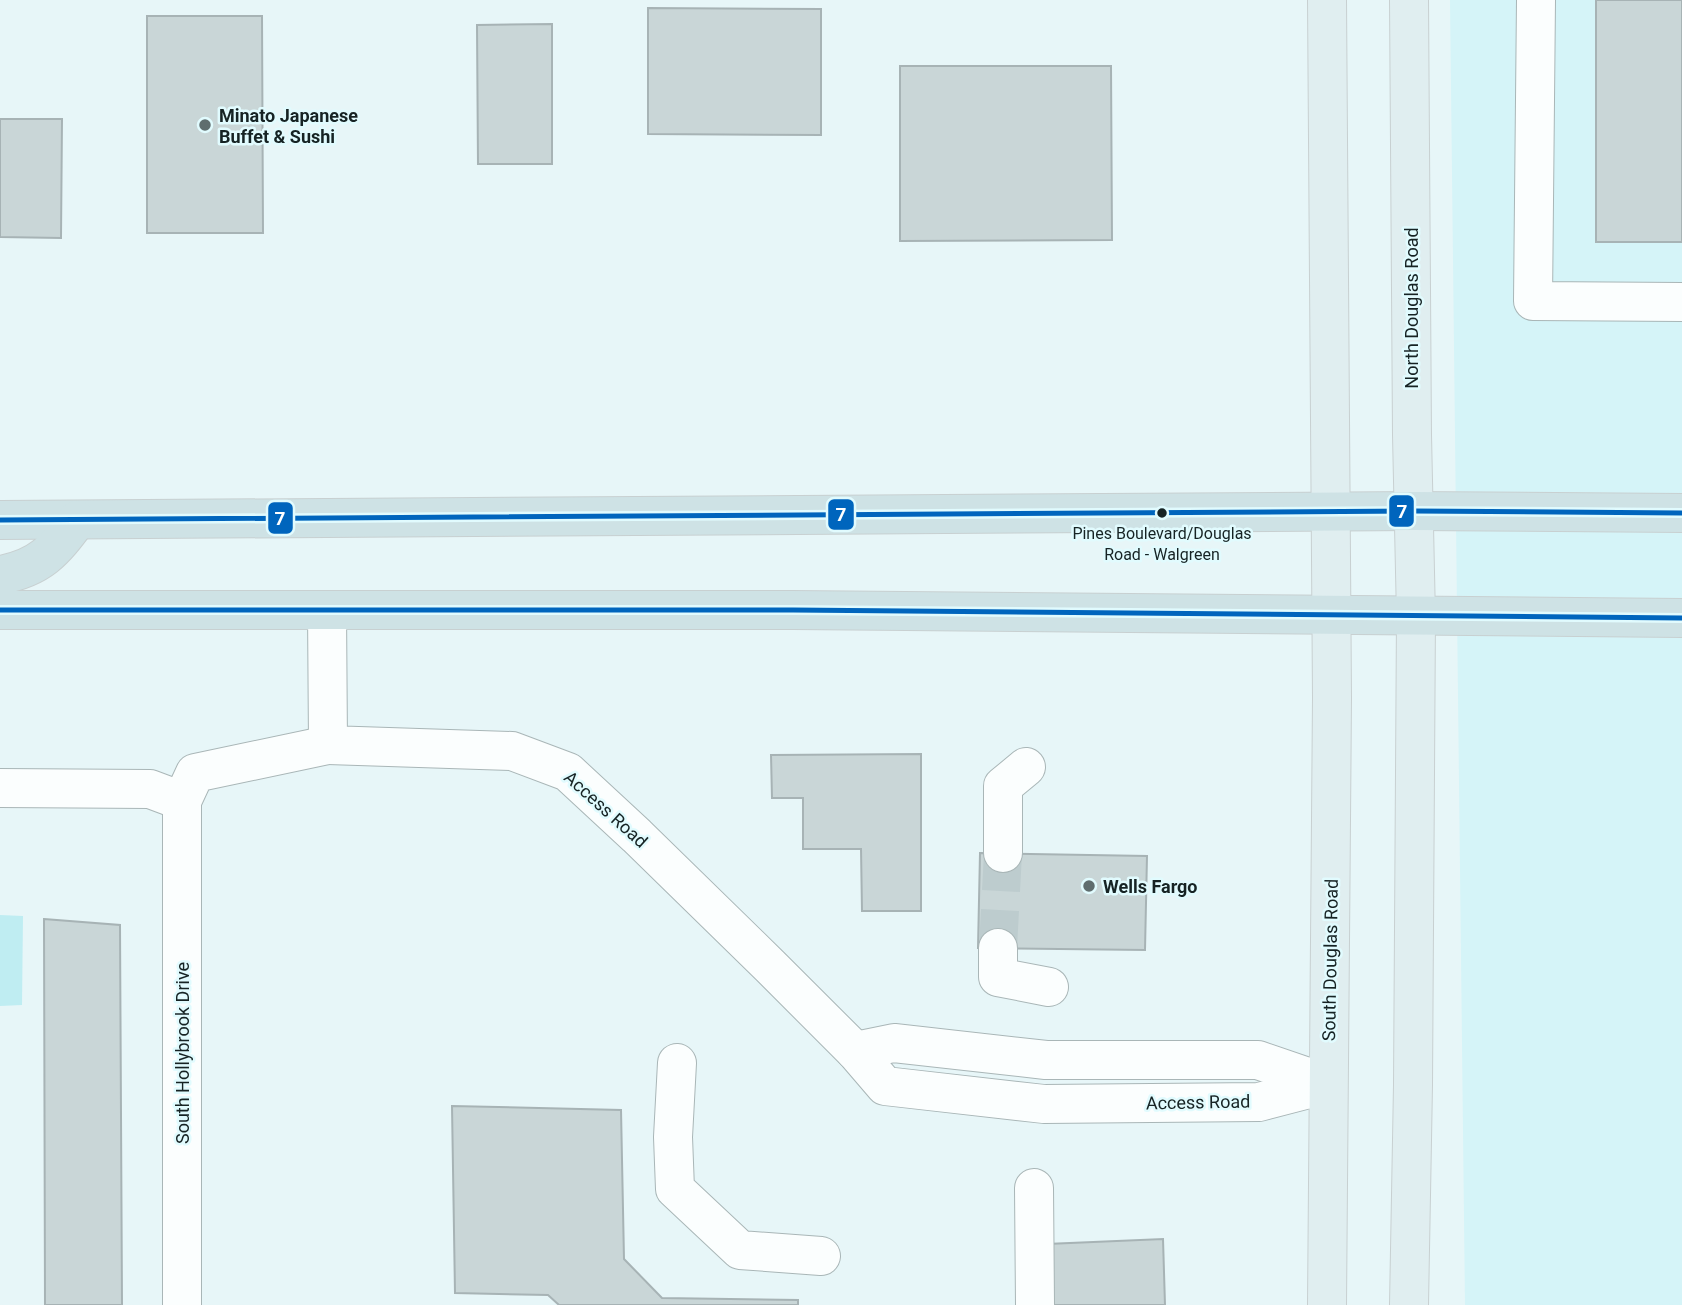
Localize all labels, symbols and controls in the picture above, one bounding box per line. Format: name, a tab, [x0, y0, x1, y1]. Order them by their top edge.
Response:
place label: Minato Japanese Buffet & Sushi	[219, 105, 358, 147]
marker: Minato Japanese Buffet & Sushi	[197, 117, 213, 133]
street label: North Douglas Road	[1401, 227, 1422, 389]
line badge: 7	[1388, 494, 1415, 528]
line badge: 7	[827, 498, 855, 531]
text: 7	[1397, 500, 1408, 523]
line badge: 7	[267, 501, 294, 535]
text: 7	[836, 503, 847, 526]
marker: Pines Boulevard/Douglas Road - Walgreen	[1155, 506, 1169, 520]
text: 7	[275, 507, 286, 530]
place label: Pines Boulevard/Douglas Road - Walgreen	[1072, 524, 1252, 564]
street label: Access Road	[560, 766, 652, 852]
place label: Wells Fargo	[1103, 876, 1198, 897]
marker: Wells Fargo	[1081, 878, 1097, 894]
street label: South Douglas Road	[1318, 879, 1342, 1041]
street label: South Hollybrook Drive	[172, 962, 193, 1144]
street label: Access Road	[1146, 1091, 1250, 1113]

